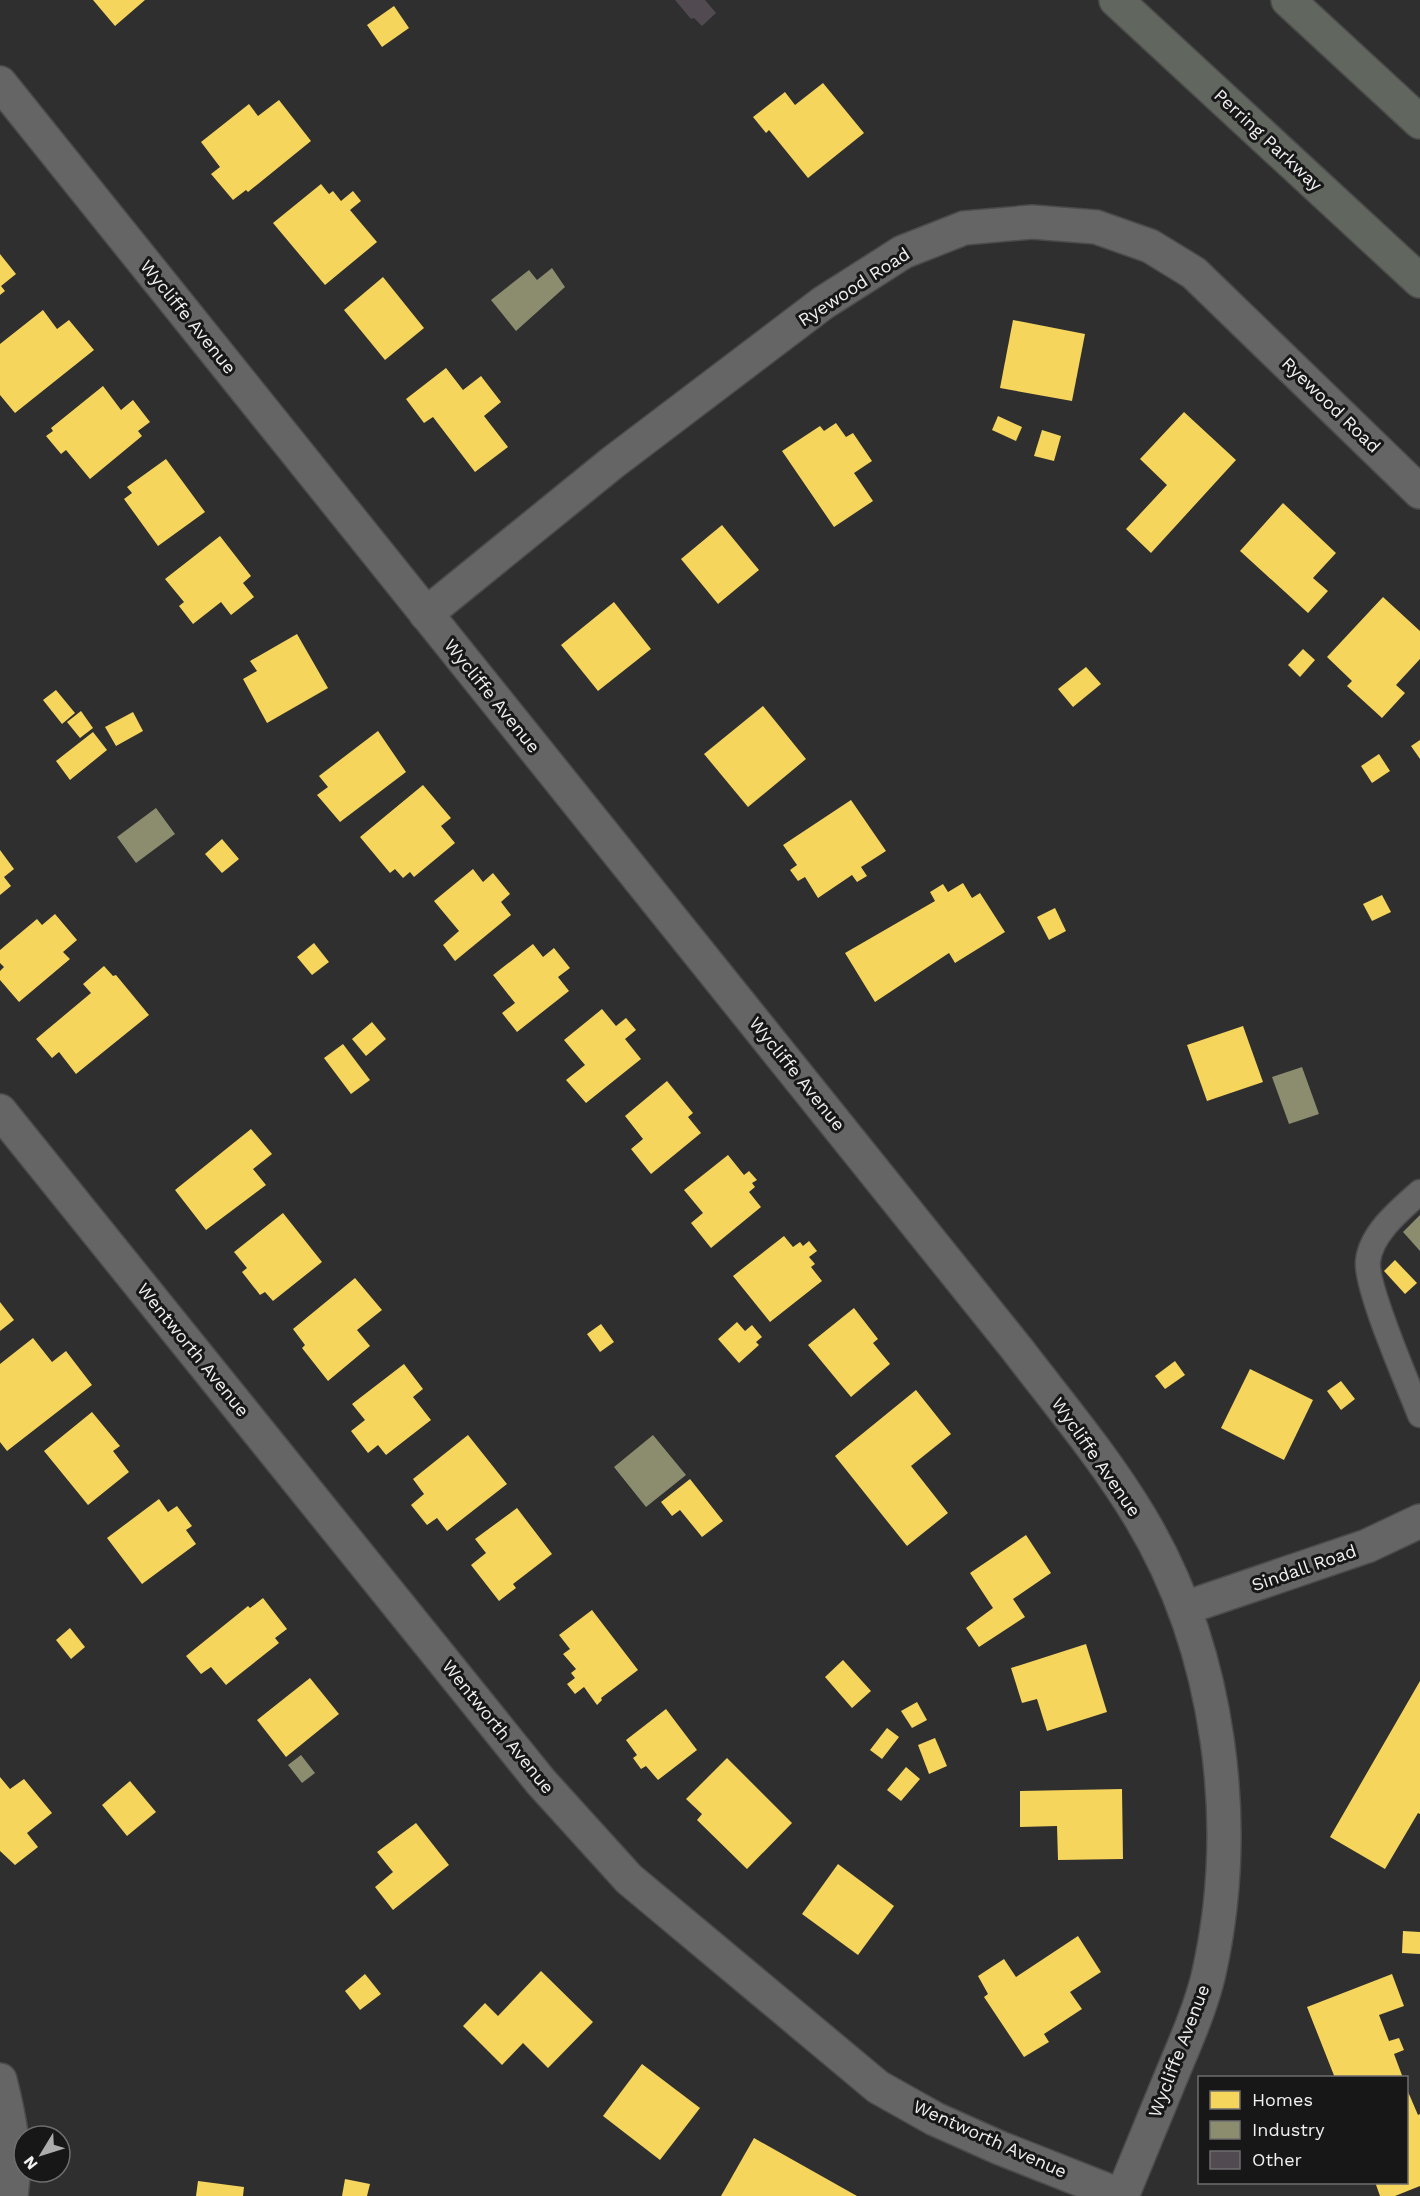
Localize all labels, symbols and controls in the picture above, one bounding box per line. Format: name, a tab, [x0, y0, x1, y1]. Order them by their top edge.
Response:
street label: Perring Parkway	[1210, 84, 1327, 196]
street label: Ryewood Road	[794, 243, 913, 330]
street label: Wycliffe Avenue	[136, 256, 241, 378]
street label: Ryewood Road	[1278, 352, 1385, 457]
street label: Wycliffe Avenue	[440, 635, 545, 757]
street label: Wycliffe Avenue	[745, 1013, 850, 1135]
street label: Wentworth Avenue	[133, 1279, 254, 1421]
street label: Wycliffe Avenue	[1048, 1393, 1145, 1520]
street label: Sindall Road	[1249, 1540, 1359, 1595]
street label: Wentworth Avenue	[438, 1656, 559, 1798]
street label: Wycliffe Avenue	[1144, 1982, 1213, 2120]
legend	[1198, 2076, 1408, 2184]
text: Homes	[1252, 2089, 1313, 2110]
street label: Wentworth Avenue	[910, 2095, 1070, 2182]
text: Industry	[1252, 2119, 1325, 2140]
north arrow	[12, 2124, 72, 2184]
text: Other	[1252, 2149, 1302, 2170]
text: N	[19, 2152, 42, 2173]

